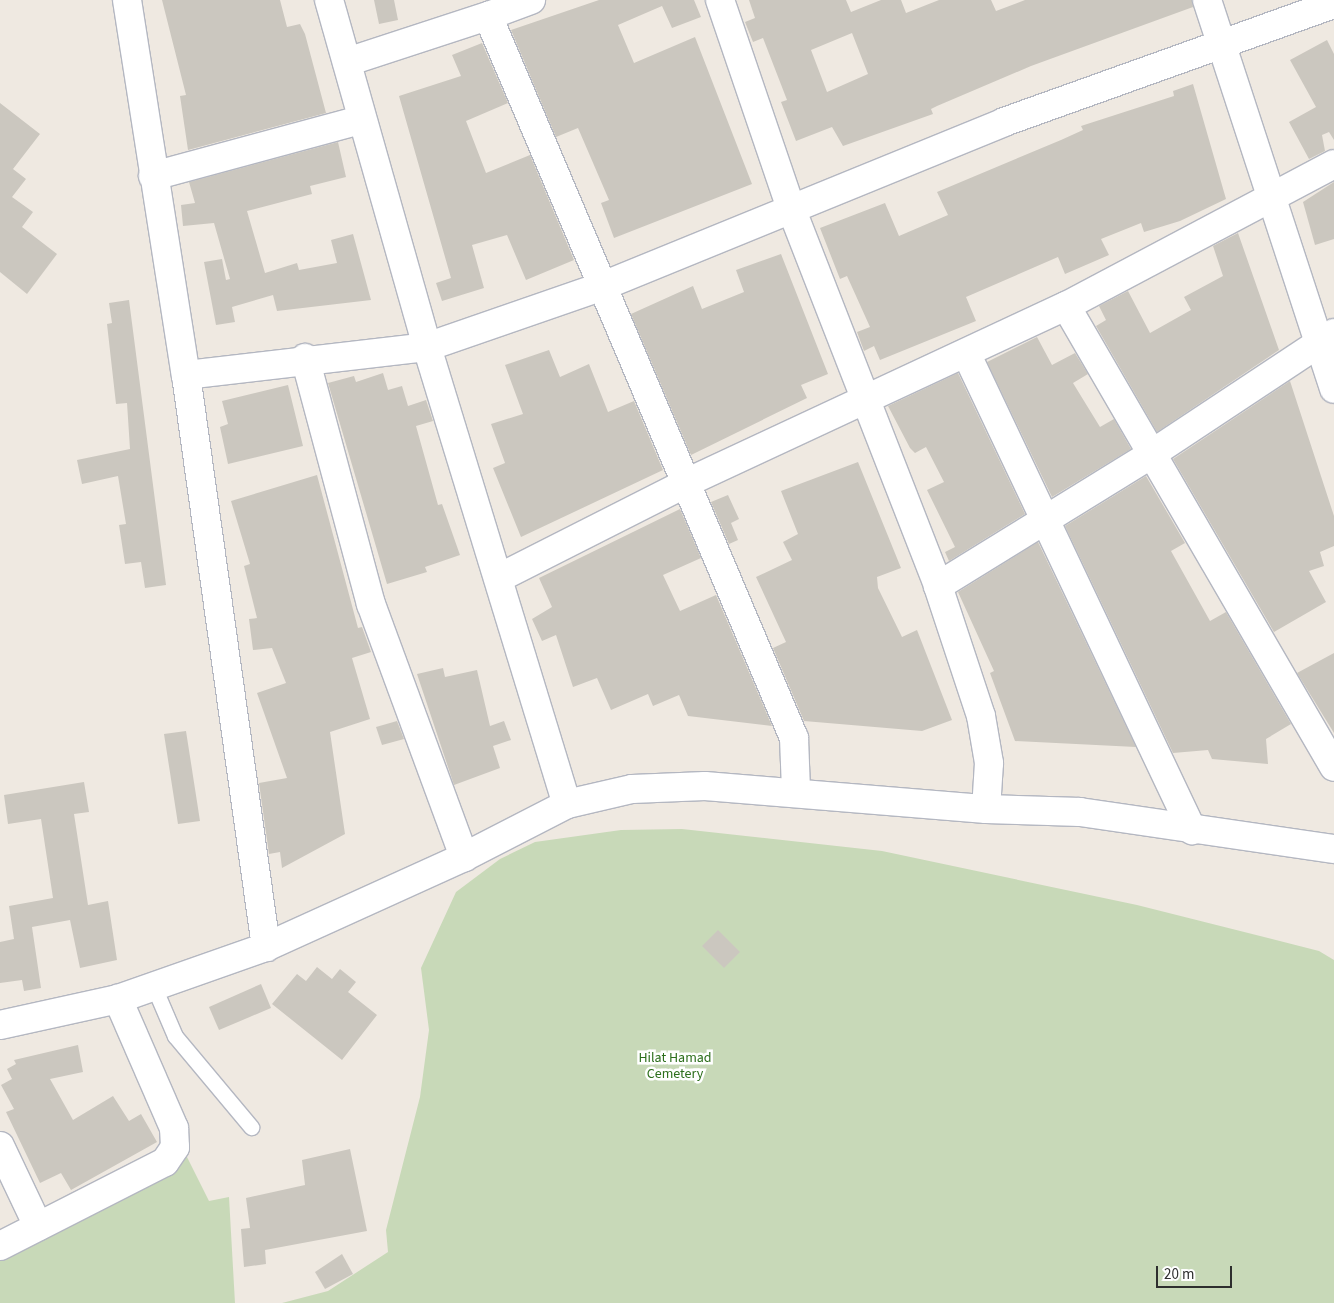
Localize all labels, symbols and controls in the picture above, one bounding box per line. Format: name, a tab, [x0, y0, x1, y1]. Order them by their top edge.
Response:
park label: Hilat Hamad Cemetery	[638, 1050, 712, 1082]
scale bar	[1159, 1256, 1235, 1288]
text: 20 m	[1164, 1264, 1194, 1285]

